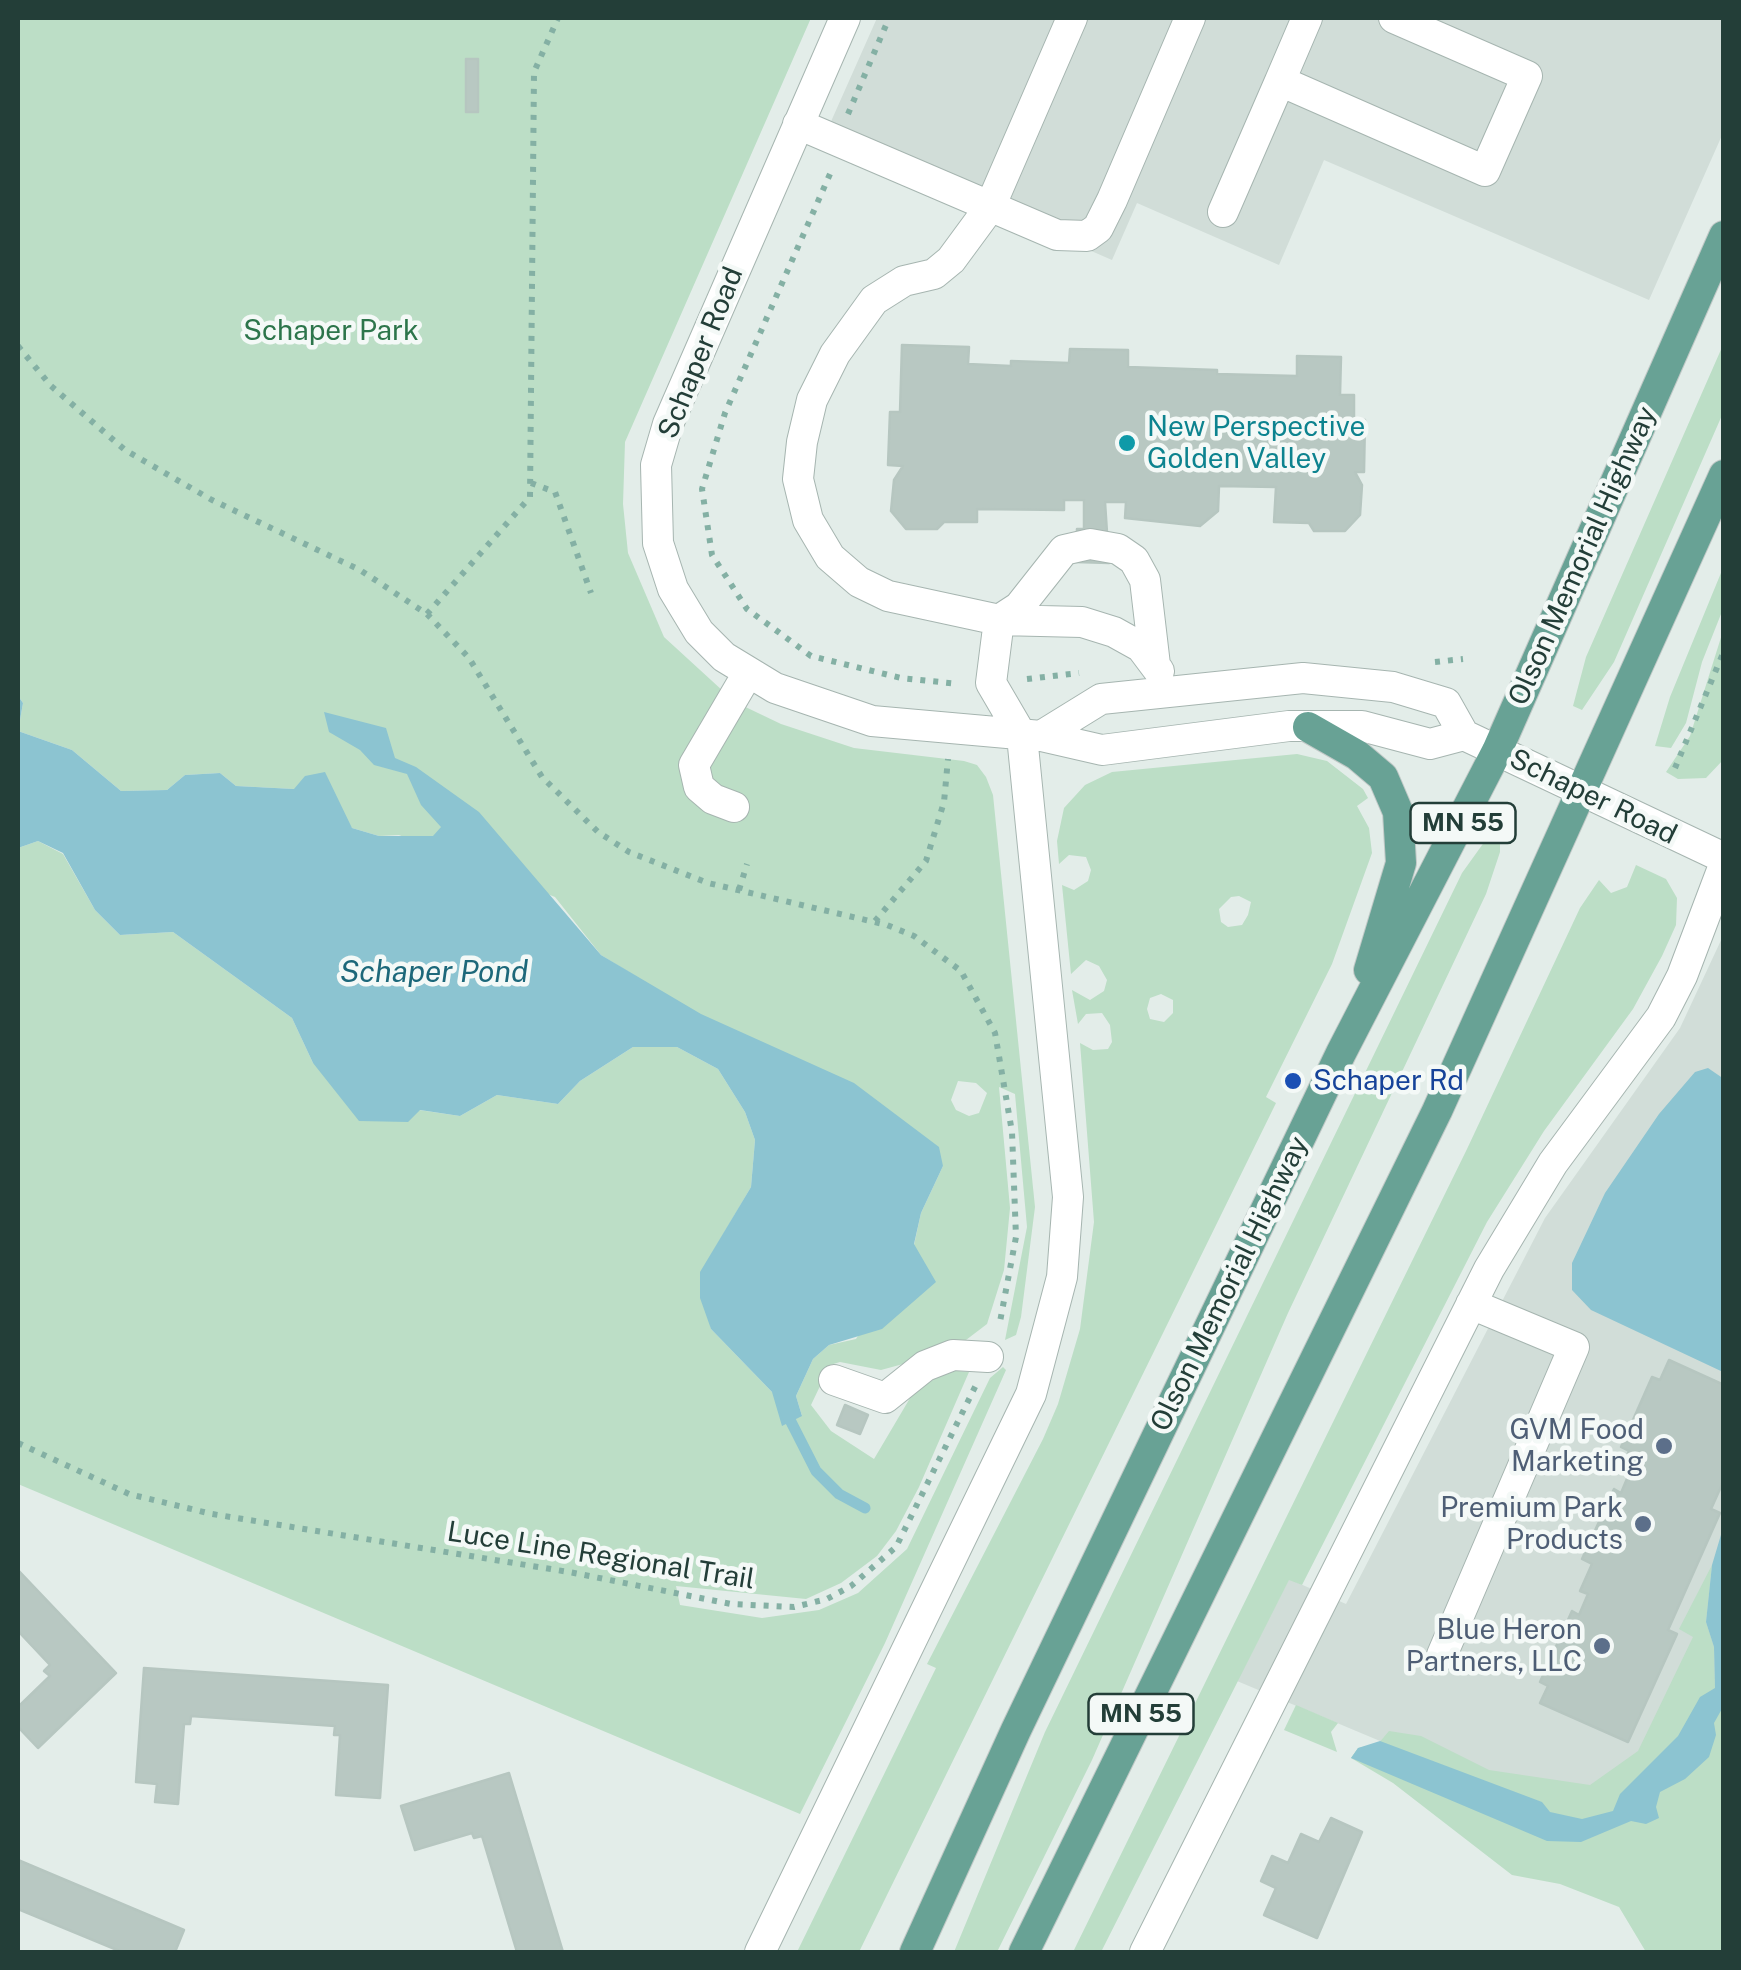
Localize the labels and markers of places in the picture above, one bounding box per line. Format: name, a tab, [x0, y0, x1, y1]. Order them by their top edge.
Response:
place label: New Perspective Golden Valley	[1147, 410, 1365, 476]
marker: New Perspective Golden Valley	[1116, 432, 1138, 454]
place label: Schaper Rd	[1313, 1064, 1464, 1098]
marker: Schaper Rd	[1282, 1070, 1304, 1092]
place label: GVM Food Marketing	[1509, 1413, 1644, 1479]
marker: GVM Food Marketing	[1653, 1435, 1675, 1457]
place label: Premium Park Products	[1440, 1491, 1623, 1557]
marker: Premium Park Products	[1632, 1513, 1654, 1535]
place label: Blue Heron Partners, LLC	[1406, 1613, 1582, 1679]
marker: Blue Heron Partners, LLC	[1591, 1635, 1613, 1657]

